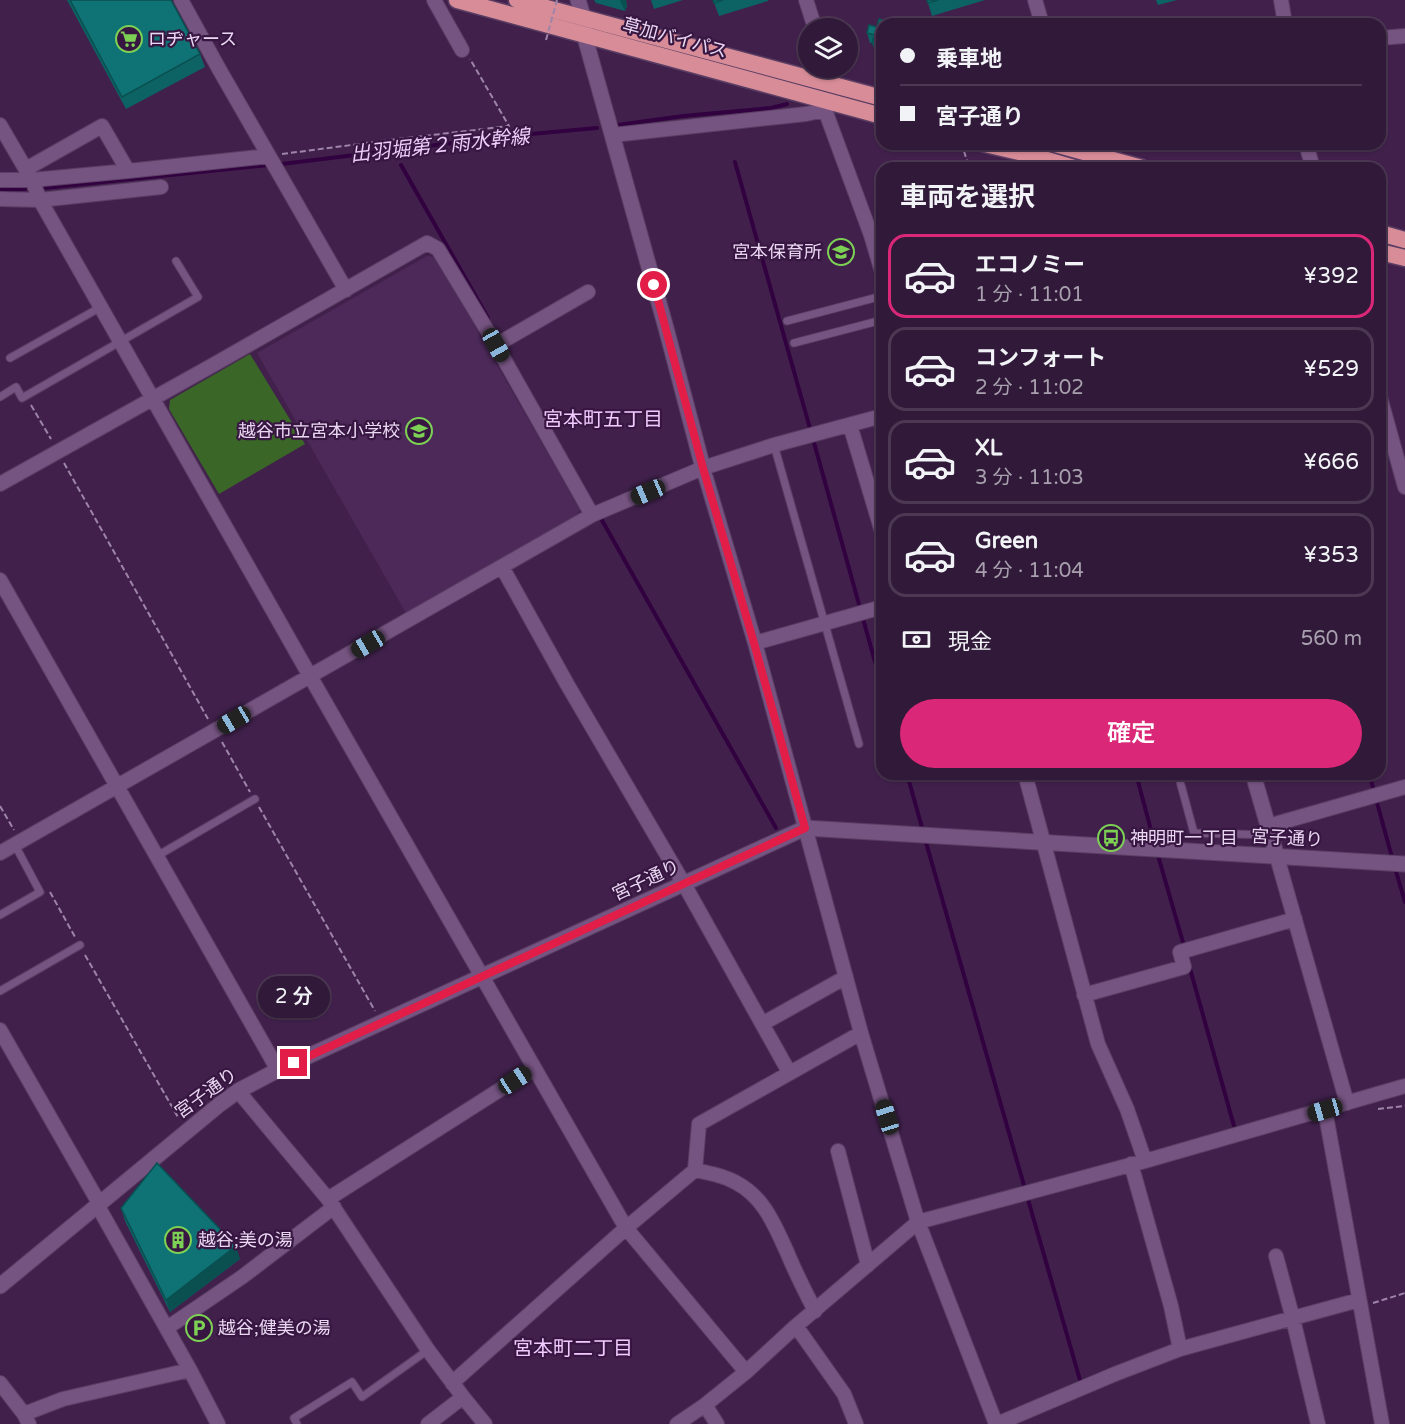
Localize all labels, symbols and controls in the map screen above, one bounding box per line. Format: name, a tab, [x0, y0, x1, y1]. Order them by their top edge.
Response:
street label: 草加バイパス	[620, 13, 730, 63]
map controls	[798, 18, 858, 78]
button: layers	[798, 18, 858, 78]
supermarket icon: ロヂャース	[114, 24, 144, 54]
place label: ロヂャース	[148, 28, 237, 50]
text: 乗車地	[936, 46, 1002, 72]
text: 宮子通り	[936, 104, 1024, 130]
water label: 出羽堀第２雨水幹線	[349, 124, 534, 167]
text: 車両を選択	[900, 181, 1035, 214]
school or university icon: 宮本保育所	[826, 237, 856, 267]
place label: 宮本保育所	[732, 241, 822, 263]
icon: car	[903, 249, 957, 303]
text: エコノミー	[975, 252, 1085, 278]
text: ¥392	[1303, 263, 1359, 289]
route start	[640, 271, 667, 298]
text: 1 分 · 11:01	[975, 283, 1084, 307]
car	[479, 325, 513, 365]
icon: car	[903, 342, 957, 396]
text: コンフォート	[975, 345, 1106, 371]
text: ¥529	[1303, 356, 1359, 382]
text: 2 分 · 11:02	[975, 376, 1084, 400]
district label: 宮本町五丁目	[543, 408, 663, 432]
school or university icon: 越谷市立宮本小学校	[404, 416, 434, 446]
place label: 越谷市立宮本小学校	[238, 420, 400, 442]
icon: car	[903, 435, 957, 489]
text: XL	[975, 435, 1002, 461]
text: ¥666	[1303, 449, 1359, 475]
text: 3 分 · 11:03	[975, 466, 1084, 490]
car	[628, 477, 668, 507]
icon: car	[903, 528, 957, 582]
text: Green	[975, 528, 1038, 554]
text: ¥353	[1303, 542, 1359, 568]
text: 4 分 · 11:04	[975, 559, 1084, 583]
icon: cash	[900, 623, 933, 656]
car	[348, 627, 388, 661]
text: 560 m	[1301, 627, 1362, 651]
text: 現金	[948, 629, 992, 655]
button: 確定	[900, 699, 1362, 768]
car	[214, 703, 254, 737]
bus stop icon: 神明町一丁目	[1096, 823, 1126, 853]
street label: 宮子通り	[1250, 825, 1324, 851]
place label: 神明町一丁目	[1130, 827, 1238, 849]
street label: 宮子通り	[609, 855, 683, 905]
callout: 2 分	[258, 976, 330, 1018]
text: 2 分	[275, 985, 313, 1009]
route end	[280, 1049, 307, 1076]
street label: 宮子通り	[170, 1063, 242, 1123]
car	[495, 1063, 535, 1097]
car	[1305, 1096, 1345, 1124]
car	[873, 1097, 901, 1137]
building icon: 越谷;美の湯	[163, 1225, 193, 1255]
place label: 越谷;美の湯	[198, 1229, 293, 1251]
parking icon: 越谷;健美の湯	[184, 1313, 214, 1343]
place label: 越谷;健美の湯	[218, 1317, 331, 1339]
district label: 宮本町二丁目	[513, 1337, 633, 1361]

